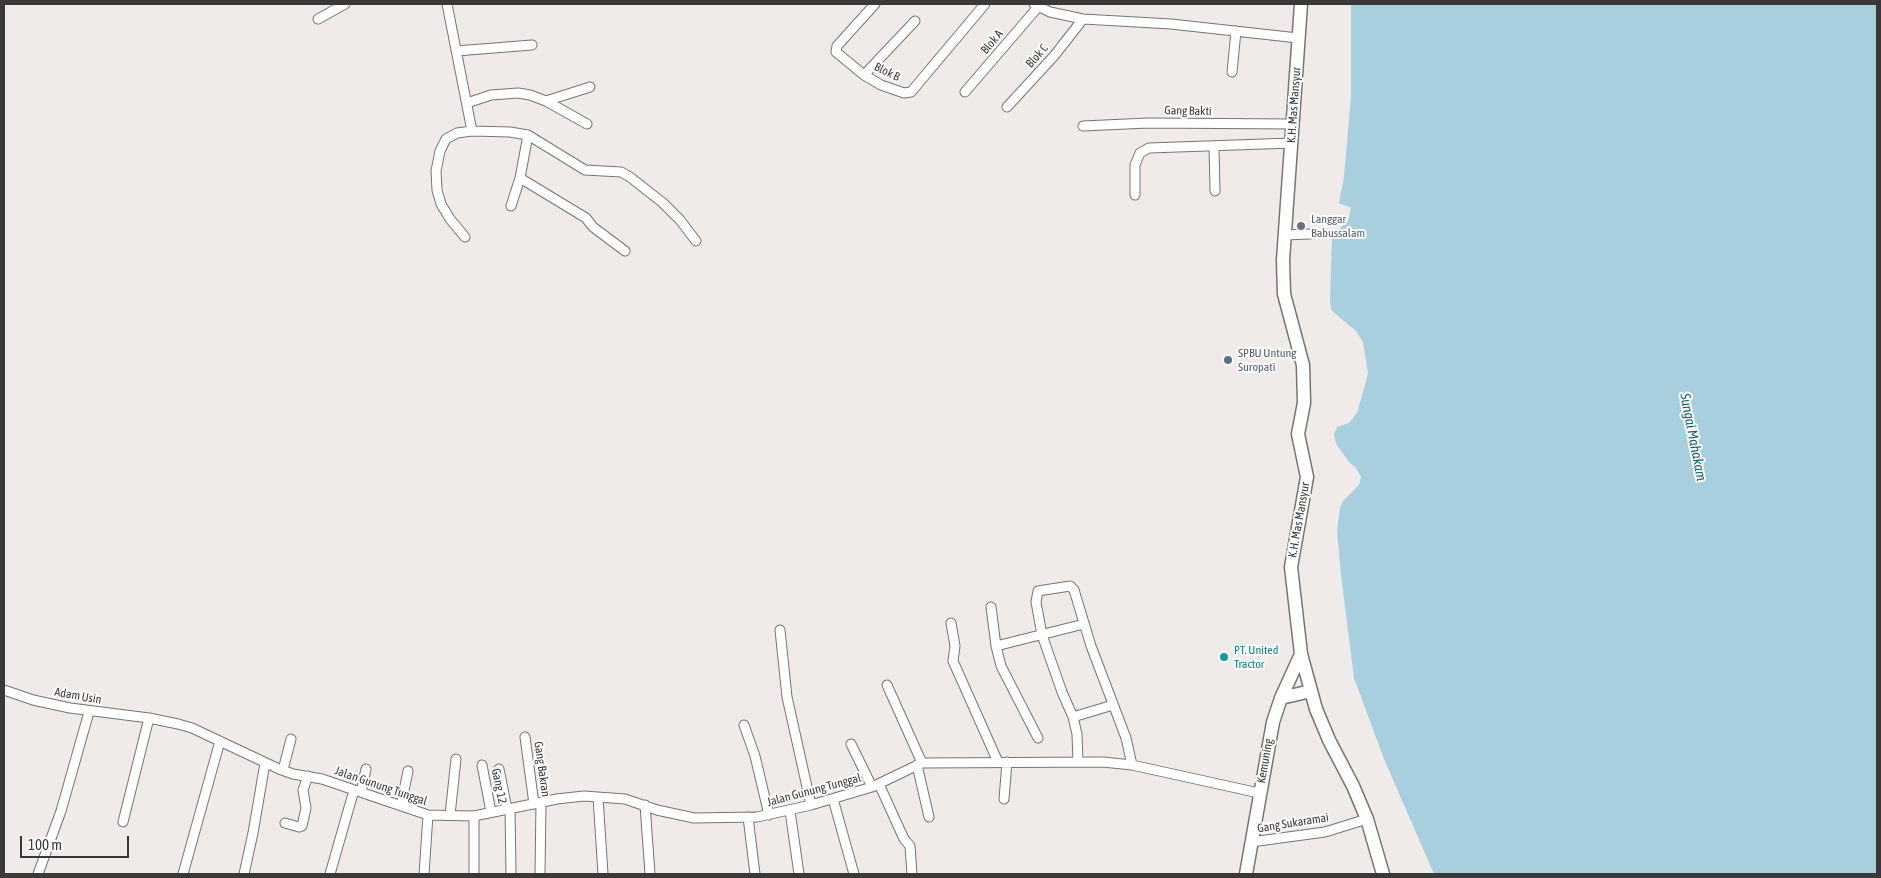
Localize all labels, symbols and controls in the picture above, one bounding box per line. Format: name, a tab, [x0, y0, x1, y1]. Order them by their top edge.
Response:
street label: Blok A	[978, 27, 1006, 57]
street label: Blok C	[1023, 41, 1051, 71]
street label: Blok B	[872, 60, 902, 84]
street label: K.H. Mas Mansyur	[1284, 66, 1304, 144]
street label: Gang Bakti	[1164, 103, 1212, 119]
place label: Langgar Babussalam	[1311, 212, 1365, 240]
marker: Langgar Babussalam	[1295, 220, 1307, 232]
place label: SPBU Untung Suropati	[1238, 346, 1296, 374]
marker: SPBU Untung Suropati	[1222, 354, 1234, 366]
water label: Sungai Mahakam	[1676, 392, 1710, 482]
street label: K.H. Mas Mansyur	[1285, 481, 1313, 559]
place label: PT. United Tractor	[1234, 643, 1278, 671]
marker: PT. United Tractor	[1218, 651, 1230, 663]
street label: Adam Usin	[53, 685, 103, 707]
street label: Kemuning	[1254, 738, 1276, 784]
street label: Gang Bakran	[531, 740, 553, 798]
street label: Jalan Gunung Tunggal	[333, 763, 429, 809]
street label: Gang 12	[489, 767, 509, 805]
street label: Jalan Gunung Tunggal	[765, 771, 863, 809]
street label: Gang Sukaramai	[1256, 810, 1330, 836]
scale bar	[22, 826, 131, 858]
text: 100 m	[28, 836, 62, 853]

